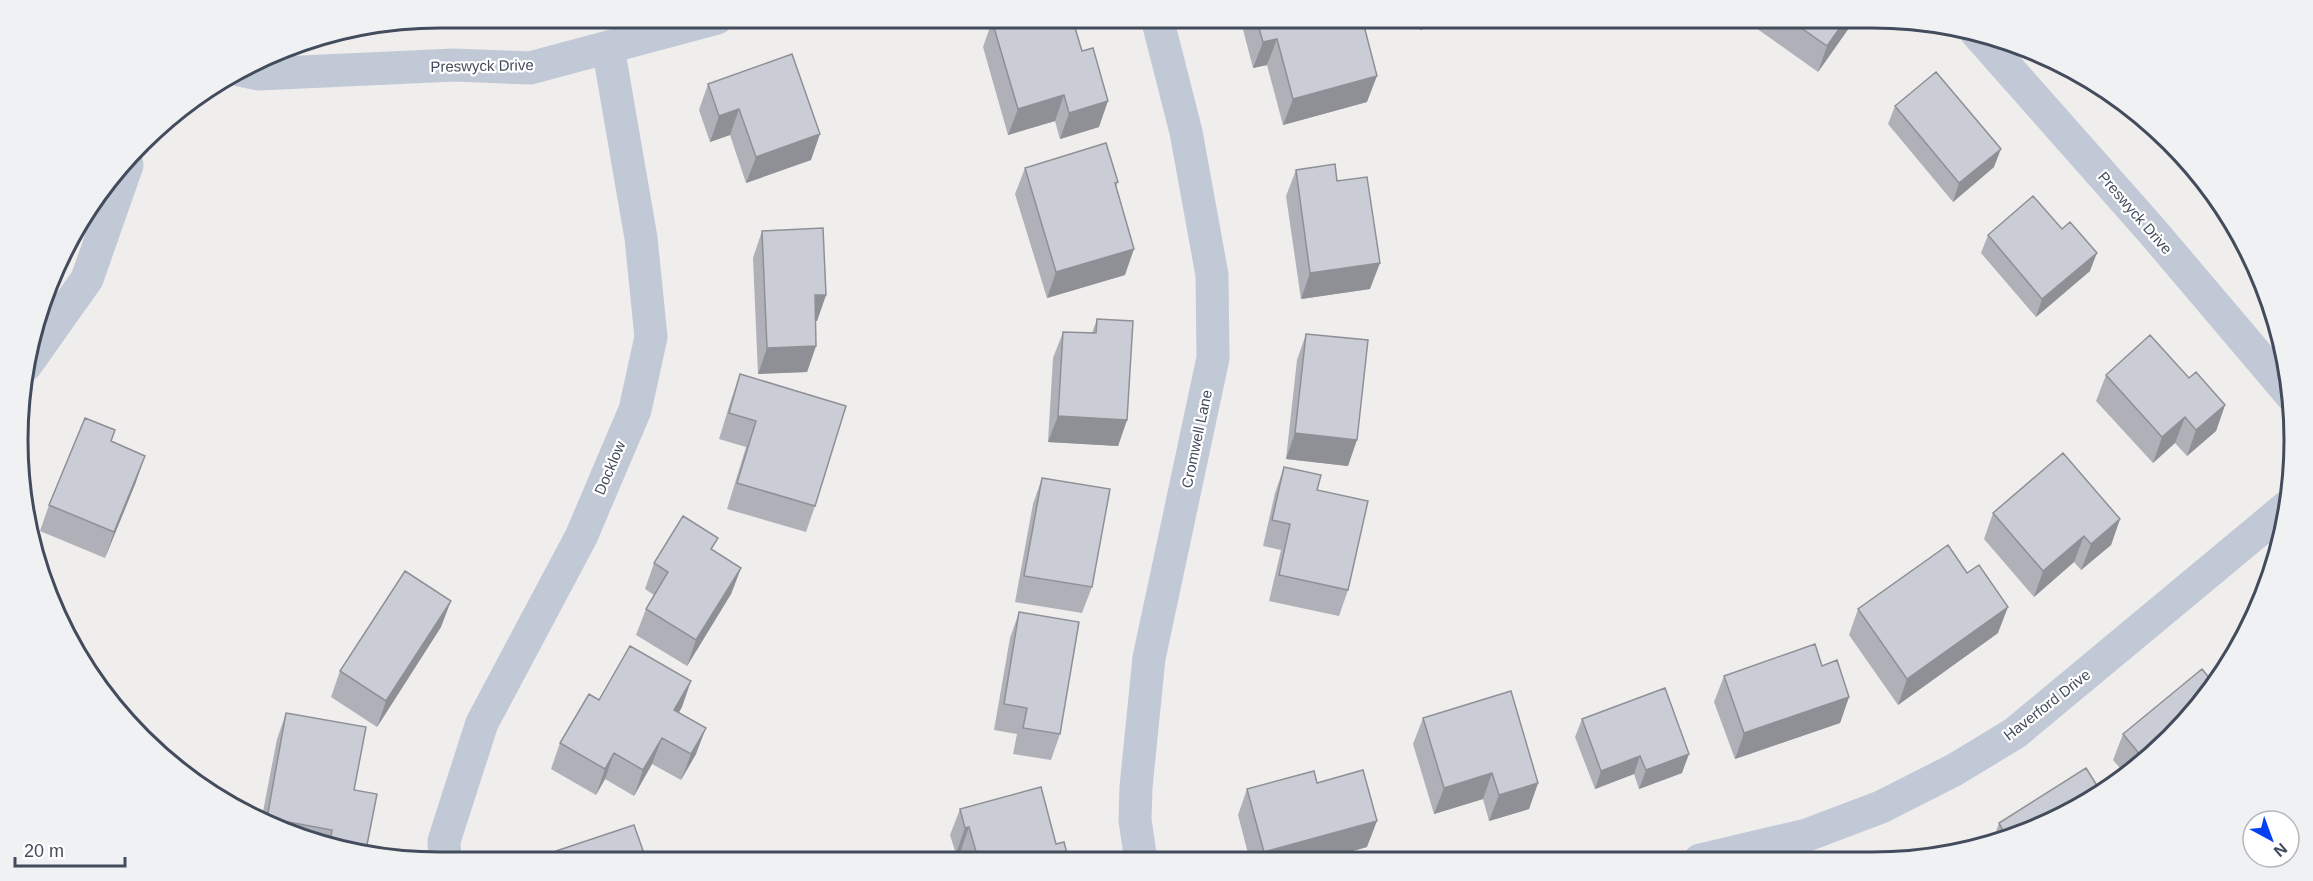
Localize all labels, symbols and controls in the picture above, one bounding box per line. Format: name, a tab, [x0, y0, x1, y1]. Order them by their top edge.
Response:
street label: Preswyck Drive	[430, 56, 534, 75]
street label: Preswyck Drive	[2095, 168, 2176, 257]
street label: Cromwell Lane	[1178, 388, 1215, 490]
street label: Docklow	[591, 438, 629, 497]
street label: Haverford Drive	[2000, 666, 2093, 744]
north arrow	[2241, 809, 2301, 869]
scale bar	[15, 830, 124, 868]
text: N	[2271, 840, 2290, 860]
text: 20 m	[24, 841, 64, 861]

